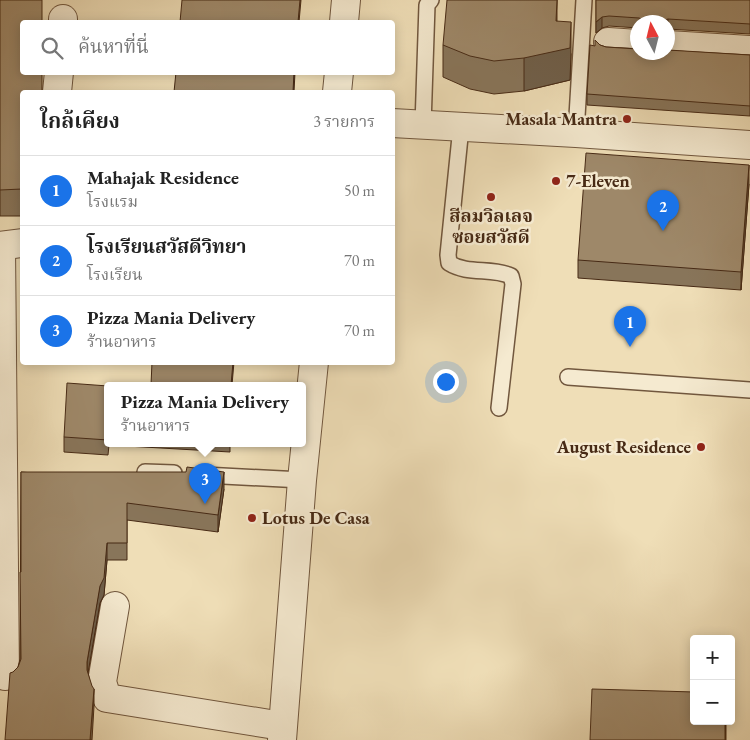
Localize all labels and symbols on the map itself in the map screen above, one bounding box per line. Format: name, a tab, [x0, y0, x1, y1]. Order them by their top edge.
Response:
north arrow	[630, 15, 675, 60]
place label: Masala Mantra	[505, 107, 617, 130]
marker: Masala Mantra	[621, 113, 633, 125]
place label: 7-Eleven	[566, 169, 630, 192]
marker: 7-Eleven	[550, 175, 562, 187]
pin: 2	[647, 190, 679, 231]
marker: สีลมวิลเลจ ซอยสวัสดี	[485, 191, 497, 203]
place label: สีลมวิลเลจ ซอยสวัสดี	[449, 204, 533, 248]
pin: 1	[614, 306, 646, 347]
your location	[433, 369, 459, 395]
place label: August Residence	[556, 435, 691, 458]
marker: August Residence	[695, 441, 707, 453]
pin: 3	[189, 463, 221, 504]
place label: Lotus De Casa	[262, 506, 370, 529]
marker: Lotus De Casa	[246, 512, 258, 524]

